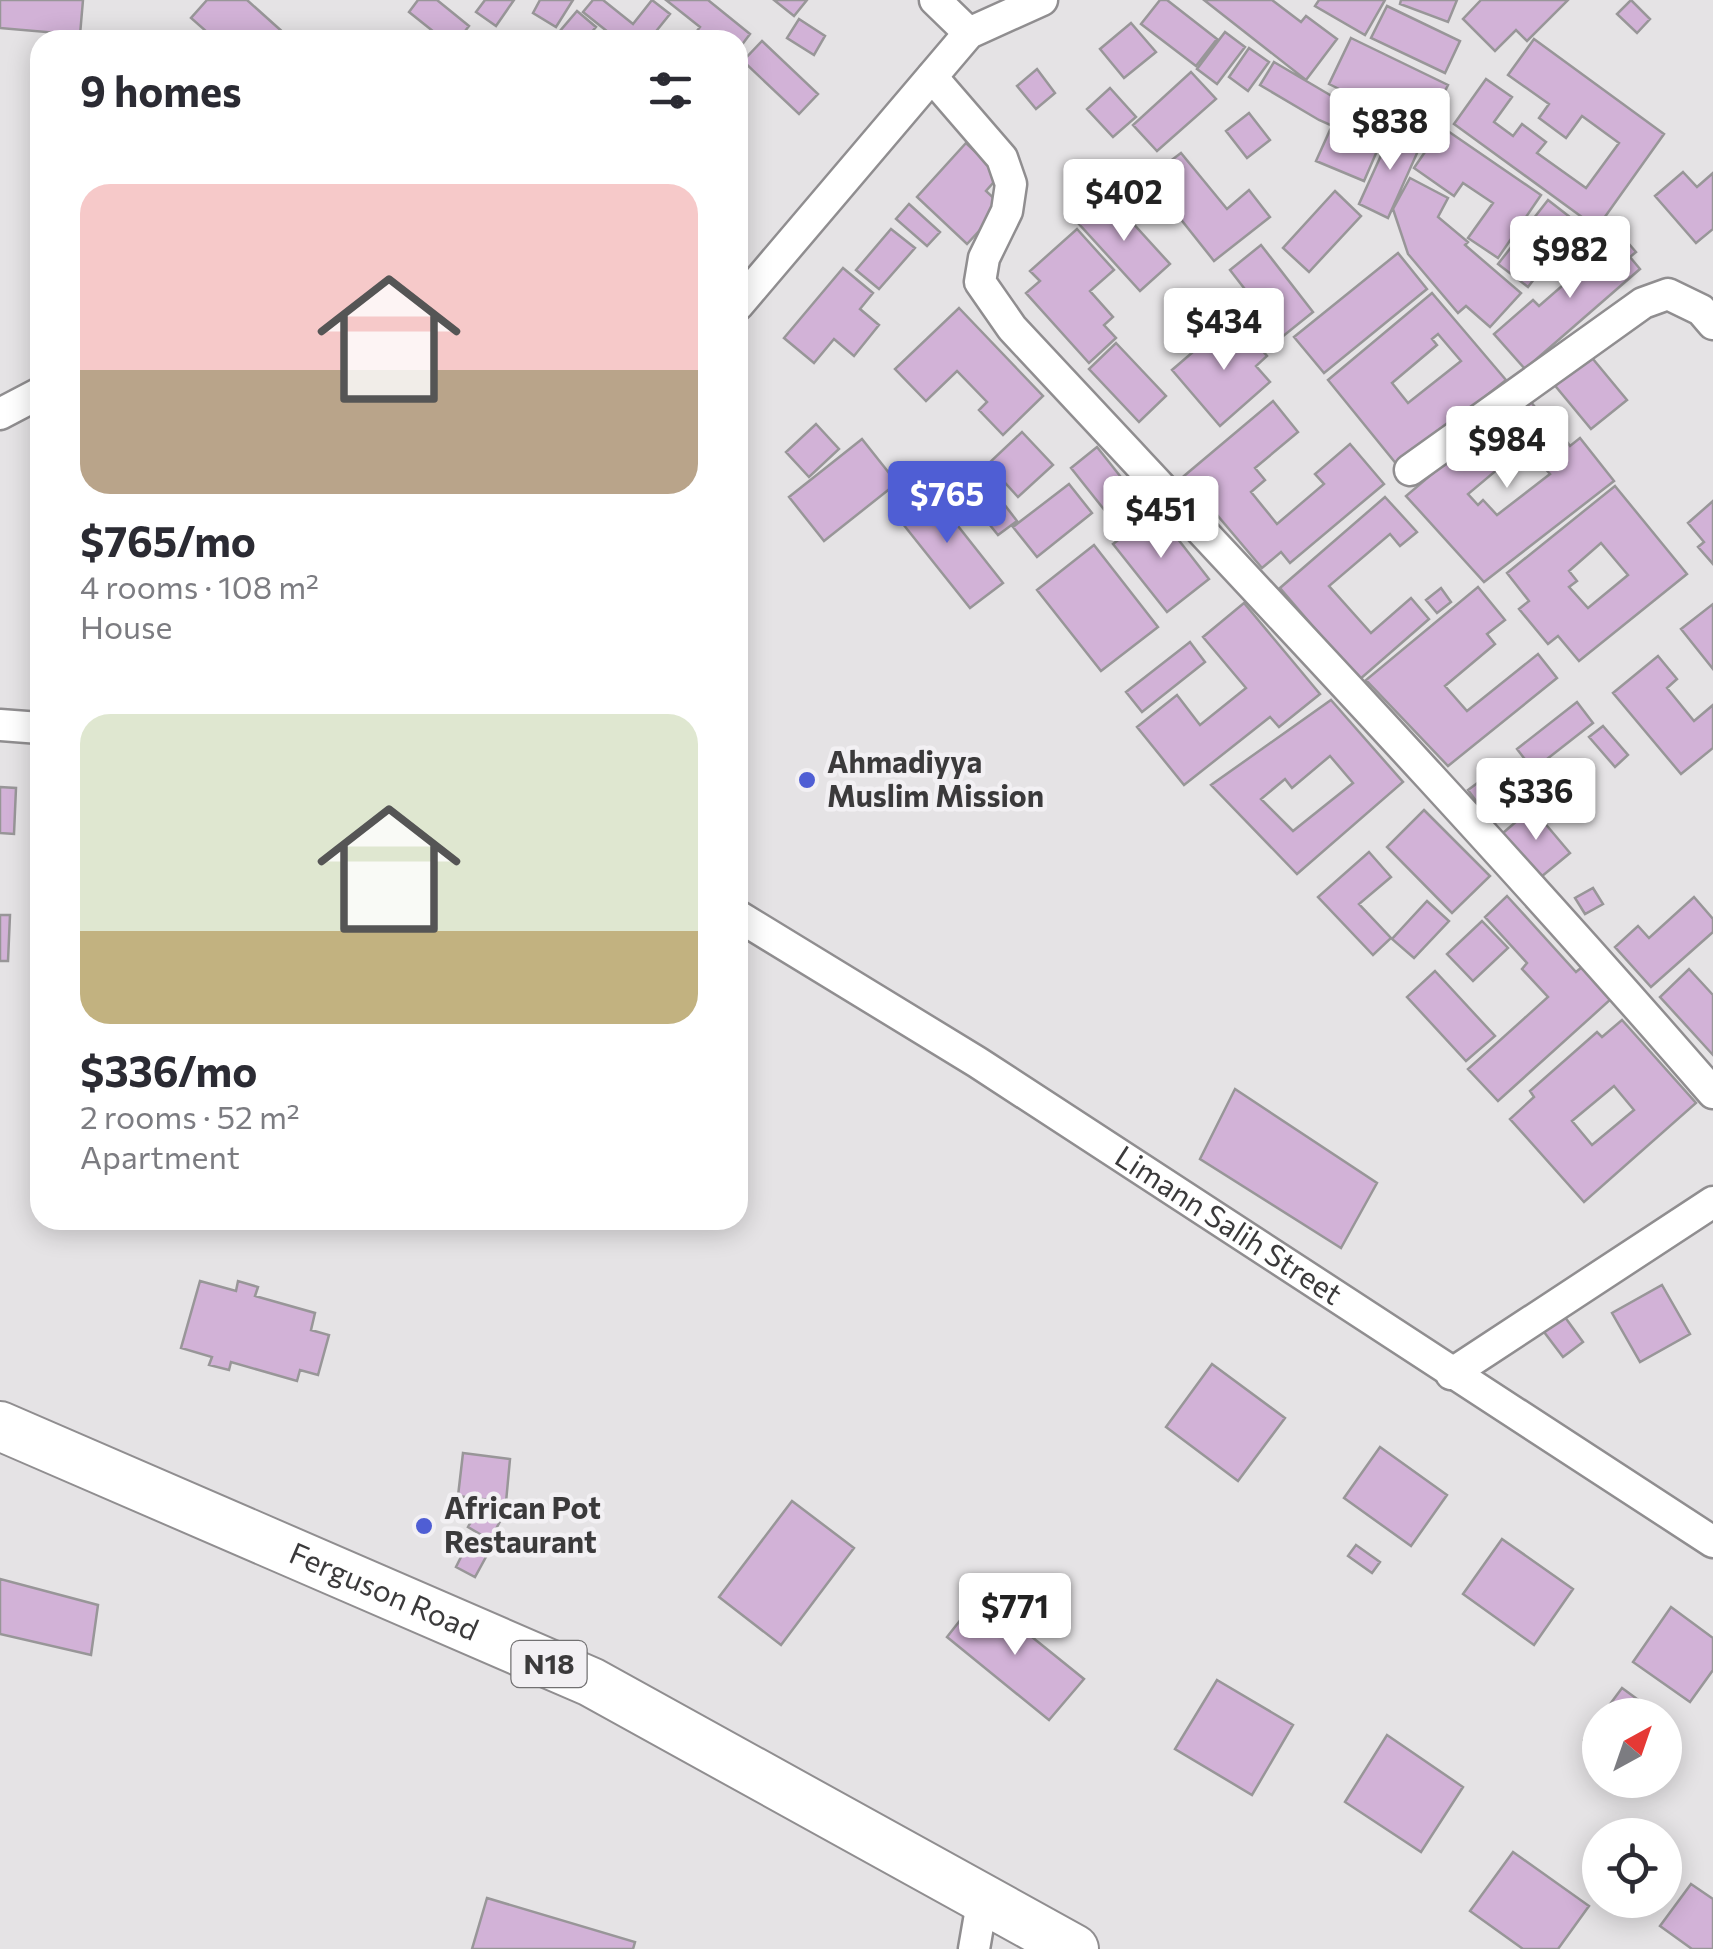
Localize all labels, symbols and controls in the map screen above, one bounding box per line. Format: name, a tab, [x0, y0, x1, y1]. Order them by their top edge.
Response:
icon: filters	[643, 63, 698, 118]
text: 9 homes	[80, 64, 242, 116]
pin: $838	[1331, 88, 1449, 173]
text: $838	[1352, 100, 1428, 140]
pin: $402	[1065, 159, 1183, 244]
text: $402	[1085, 171, 1163, 211]
pin: $982	[1511, 216, 1629, 301]
text: $982	[1532, 228, 1608, 268]
icon: home	[299, 249, 479, 429]
pin: $434	[1165, 288, 1283, 373]
text: $434	[1186, 300, 1262, 340]
pin: $984	[1448, 406, 1566, 491]
text: $984	[1468, 418, 1546, 458]
pin: $765	[888, 461, 1006, 546]
text: $765	[910, 473, 984, 513]
pin: $451	[1102, 476, 1220, 561]
text: $451	[1125, 488, 1197, 528]
text: $765/mo	[80, 514, 256, 566]
text: 4 rooms · 108 m²	[80, 566, 319, 606]
text: House	[80, 606, 172, 646]
place label: Ahmadiyya Muslim Mission	[827, 742, 1044, 813]
pin: $336	[1477, 758, 1595, 843]
marker: Ahmadiyya Muslim Mission	[796, 769, 818, 791]
text: $336	[1498, 770, 1574, 810]
icon: home	[299, 779, 479, 959]
text: $336/mo	[80, 1044, 257, 1096]
text: 2 rooms · 52 m²	[80, 1096, 300, 1136]
text: Apartment	[80, 1136, 240, 1176]
street label: Limann Salih Street	[1109, 1136, 1350, 1311]
place label: African Pot Restaurant	[444, 1488, 601, 1559]
marker: African Pot Restaurant	[413, 1515, 435, 1537]
street label: Ferguson Road	[284, 1533, 485, 1647]
pin: $771	[956, 1573, 1074, 1658]
text: $771	[981, 1585, 1049, 1625]
road number: N18	[512, 1641, 586, 1687]
north arrow	[1582, 1698, 1682, 1798]
map controls	[1582, 1698, 1682, 1918]
button: locate	[1582, 1818, 1682, 1918]

